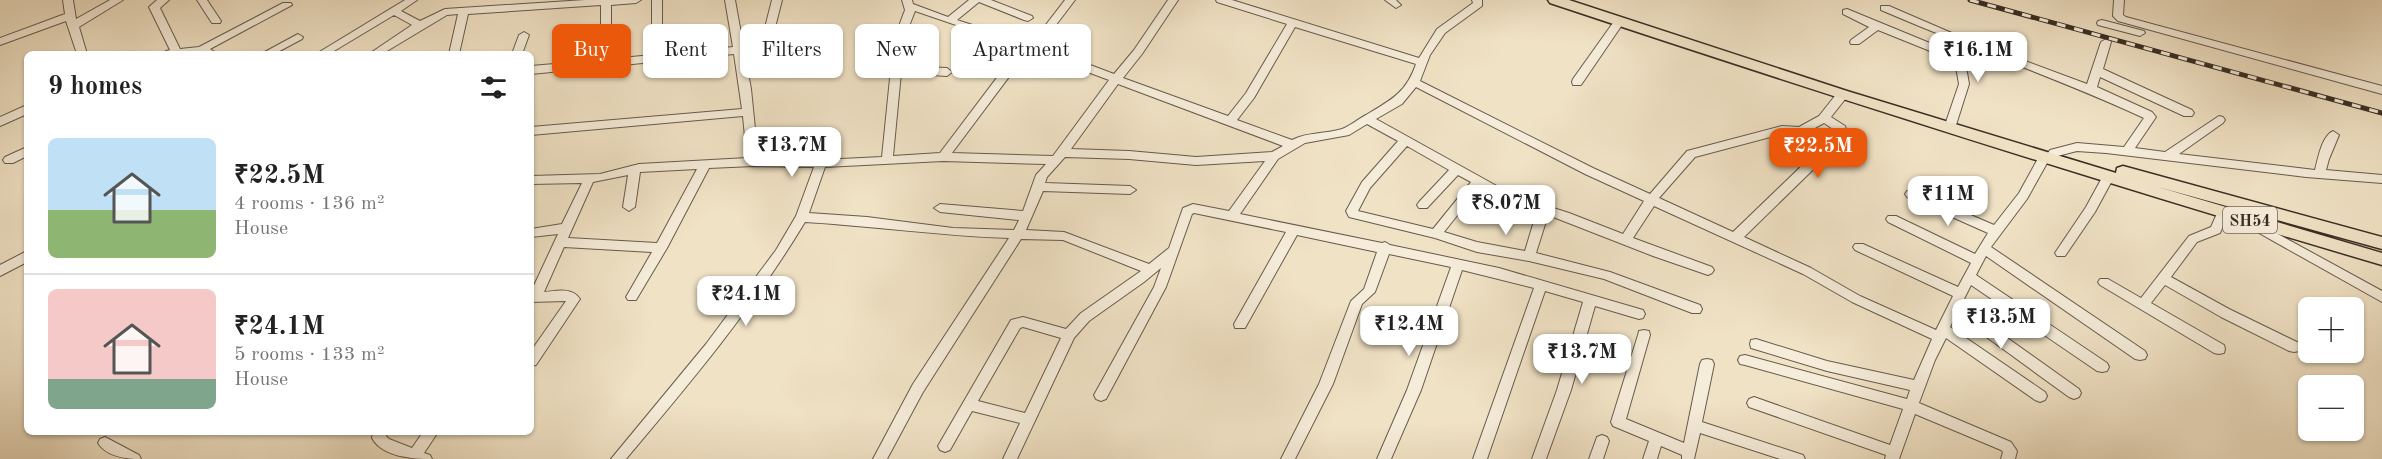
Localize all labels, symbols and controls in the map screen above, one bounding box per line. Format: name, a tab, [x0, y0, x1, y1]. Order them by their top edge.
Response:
chip: Buy	[552, 24, 631, 78]
chip: Rent	[643, 24, 728, 78]
chip: Filters	[740, 24, 843, 78]
chip: New	[855, 24, 939, 78]
chip: Apartment	[951, 24, 1091, 78]
pin: ₹16.1M	[1929, 32, 2027, 83]
text: ₹16.1M	[1943, 41, 2013, 61]
icon: filters	[477, 71, 510, 104]
text: 9 homes	[48, 74, 142, 100]
pin: ₹13.7M	[743, 127, 841, 178]
pin: ₹22.5M	[1769, 128, 1867, 179]
text: ₹13.7M	[757, 136, 827, 156]
text: ₹22.5M	[1783, 137, 1853, 157]
icon: home	[96, 162, 168, 234]
text: ₹22.5M	[234, 163, 325, 189]
pin: ₹11M	[1912, 176, 1984, 227]
pin: ₹8.07M	[1457, 185, 1555, 236]
text: ₹11M	[1922, 185, 1974, 205]
text: 4 rooms · 136 m²	[234, 194, 384, 214]
text: ₹8.07M	[1471, 194, 1541, 214]
road number: SH54	[2223, 207, 2277, 233]
text: House	[234, 219, 288, 239]
pin: ₹24.1M	[697, 276, 795, 327]
text: ₹24.1M	[711, 285, 781, 305]
map controls	[2298, 297, 2364, 441]
button: +	[2298, 297, 2364, 363]
pin: ₹13.5M	[1952, 299, 2050, 350]
pin: ₹12.4M	[1360, 306, 1458, 357]
text: ₹13.5M	[1966, 308, 2036, 328]
icon: home	[96, 313, 168, 385]
text: ₹24.1M	[234, 314, 325, 340]
text: ₹12.4M	[1374, 315, 1444, 335]
pin: ₹13.7M	[1533, 334, 1631, 385]
text: ₹13.7M	[1547, 343, 1617, 363]
text: 5 rooms · 133 m²	[234, 345, 384, 365]
text: House	[234, 370, 288, 390]
button: −	[2298, 375, 2364, 441]

